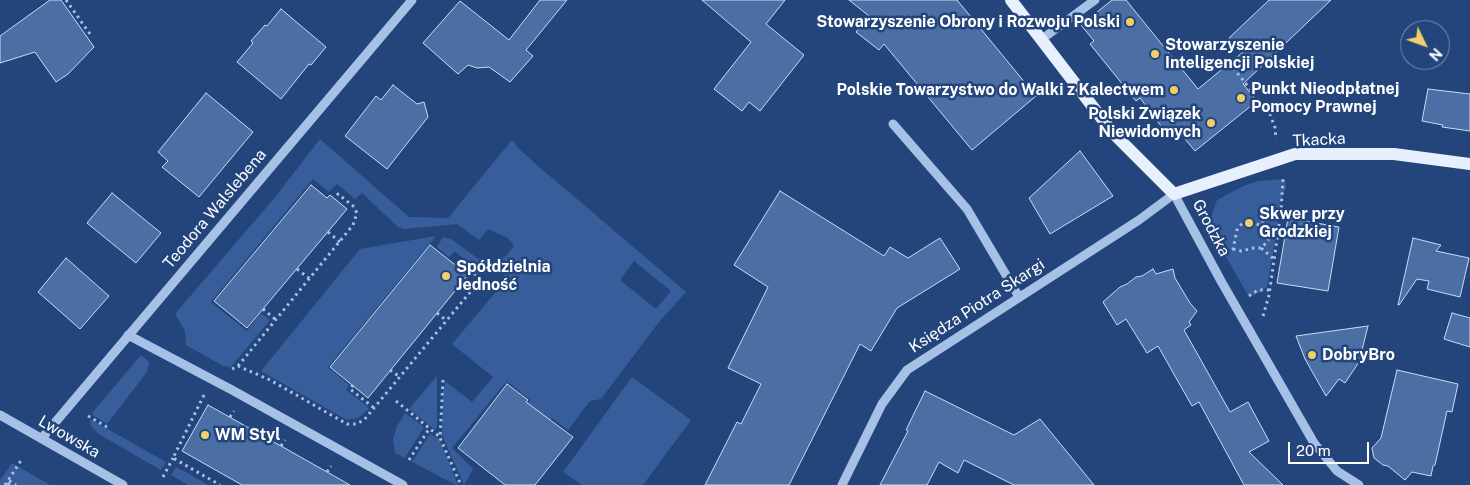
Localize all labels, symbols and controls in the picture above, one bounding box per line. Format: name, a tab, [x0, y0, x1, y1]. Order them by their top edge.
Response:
place label: Stowarzyszenie Obrony i Rozwoju Polski	[816, 12, 1120, 32]
marker: Stowarzyszenie Obrony i Rozwoju Polski	[1124, 16, 1136, 28]
north arrow	[1400, 20, 1450, 70]
place label: Stowarzyszenie Inteligencji Polskiej	[1165, 35, 1314, 73]
text: N	[1426, 45, 1445, 64]
marker: Stowarzyszenie Inteligencji Polskiej	[1149, 48, 1161, 60]
place label: Punkt Nieodpłatnej Pomocy Prawnej	[1251, 79, 1399, 117]
place label: Polskie Towarzystwo do Walki z Kalectwem	[836, 80, 1164, 100]
marker: Polskie Towarzystwo do Walki z Kalectwem	[1168, 84, 1180, 96]
marker: Punkt Nieodpłatnej Pomocy Prawnej	[1235, 92, 1247, 104]
place label: Polski Związek Niewidomych	[1088, 104, 1201, 142]
marker: Polski Związek Niewidomych	[1205, 117, 1217, 129]
street label: Tkacka	[1292, 129, 1346, 151]
street label: Teodora Walslebena	[159, 145, 271, 273]
street label: Grodzka	[1188, 196, 1234, 260]
place label: Skwer przy Grodzkiej	[1259, 204, 1345, 242]
marker: Skwer przy Grodzkiej	[1243, 217, 1255, 229]
street label: Księdza Piotra Skargi	[906, 255, 1048, 357]
place label: Spółdzielnia Jedność	[456, 257, 551, 295]
marker: Spółdzielnia Jedność	[440, 270, 452, 282]
place label: DobryBro	[1322, 345, 1395, 365]
marker: DobryBro	[1306, 349, 1318, 361]
street label: Lwowska	[35, 412, 103, 462]
place label: WM Styl	[215, 425, 281, 445]
marker: WM Styl	[199, 429, 211, 441]
scale bar	[1290, 432, 1371, 464]
text: 20 m	[1296, 442, 1331, 459]

